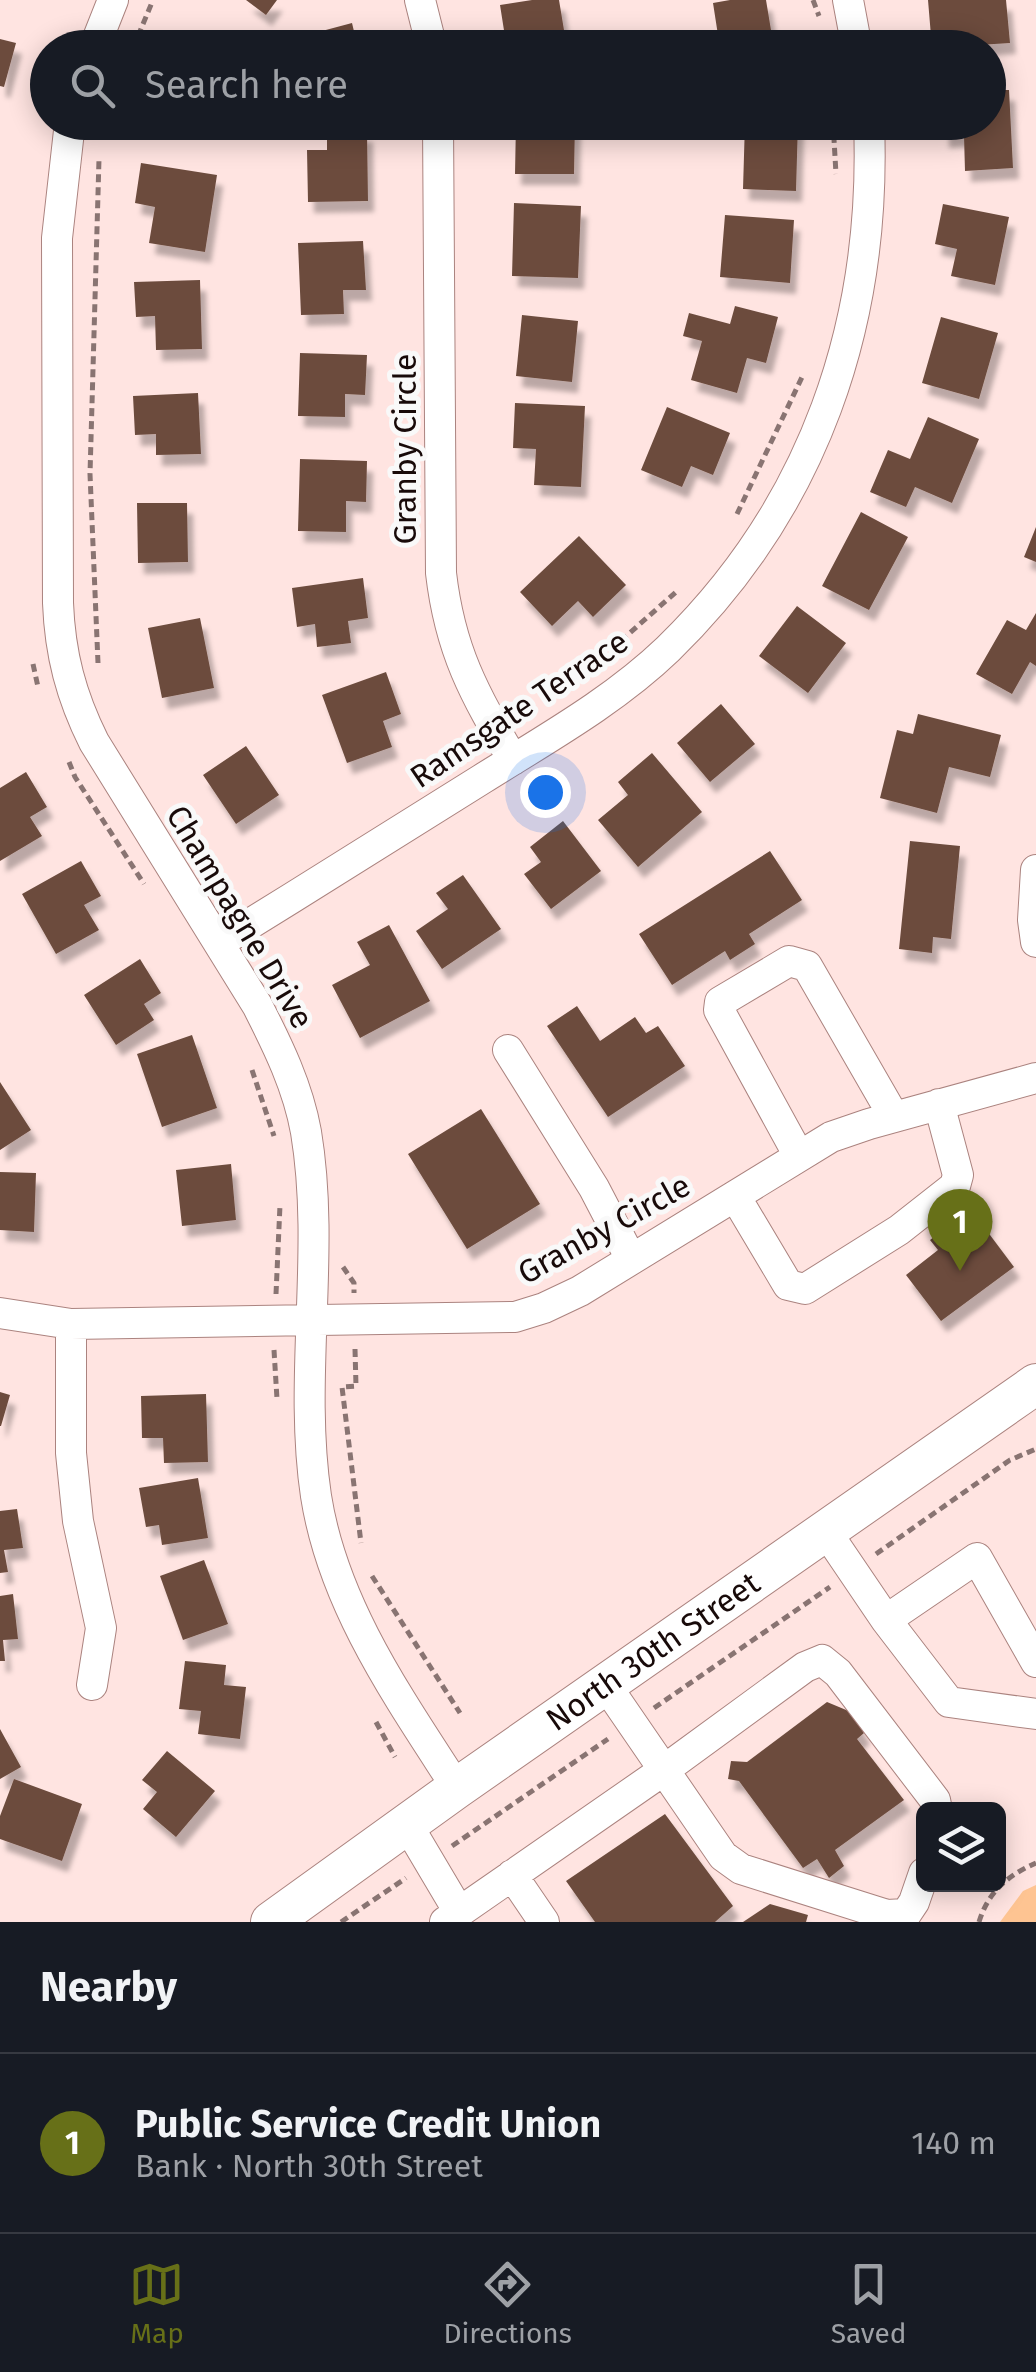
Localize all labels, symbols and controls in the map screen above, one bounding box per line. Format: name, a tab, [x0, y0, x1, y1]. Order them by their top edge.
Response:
search box	[30, 30, 1006, 140]
icon: search	[65, 58, 120, 113]
text: Search here	[145, 62, 348, 108]
street label: Granby Circle	[386, 354, 424, 544]
street label: Ramsgate Terrace	[403, 622, 635, 796]
your location	[520, 767, 571, 818]
street label: Champagne Drive	[158, 799, 322, 1035]
street label: Granby Circle	[511, 1166, 697, 1292]
pin: 1	[928, 1188, 992, 1271]
street label: North 30th Street	[539, 1564, 767, 1739]
map controls	[916, 1802, 1006, 1892]
button: layers	[916, 1802, 1006, 1892]
text: Nearby	[40, 1962, 177, 2012]
text: Public Service Credit Union	[135, 2101, 601, 2147]
text: 1	[65, 2124, 80, 2162]
text: 140 m	[911, 2124, 996, 2162]
text: Bank · North 30th Street	[135, 2147, 483, 2185]
tab: Map	[129, 2257, 184, 2350]
tab: Directions	[443, 2257, 572, 2350]
tab: Saved	[831, 2257, 907, 2350]

